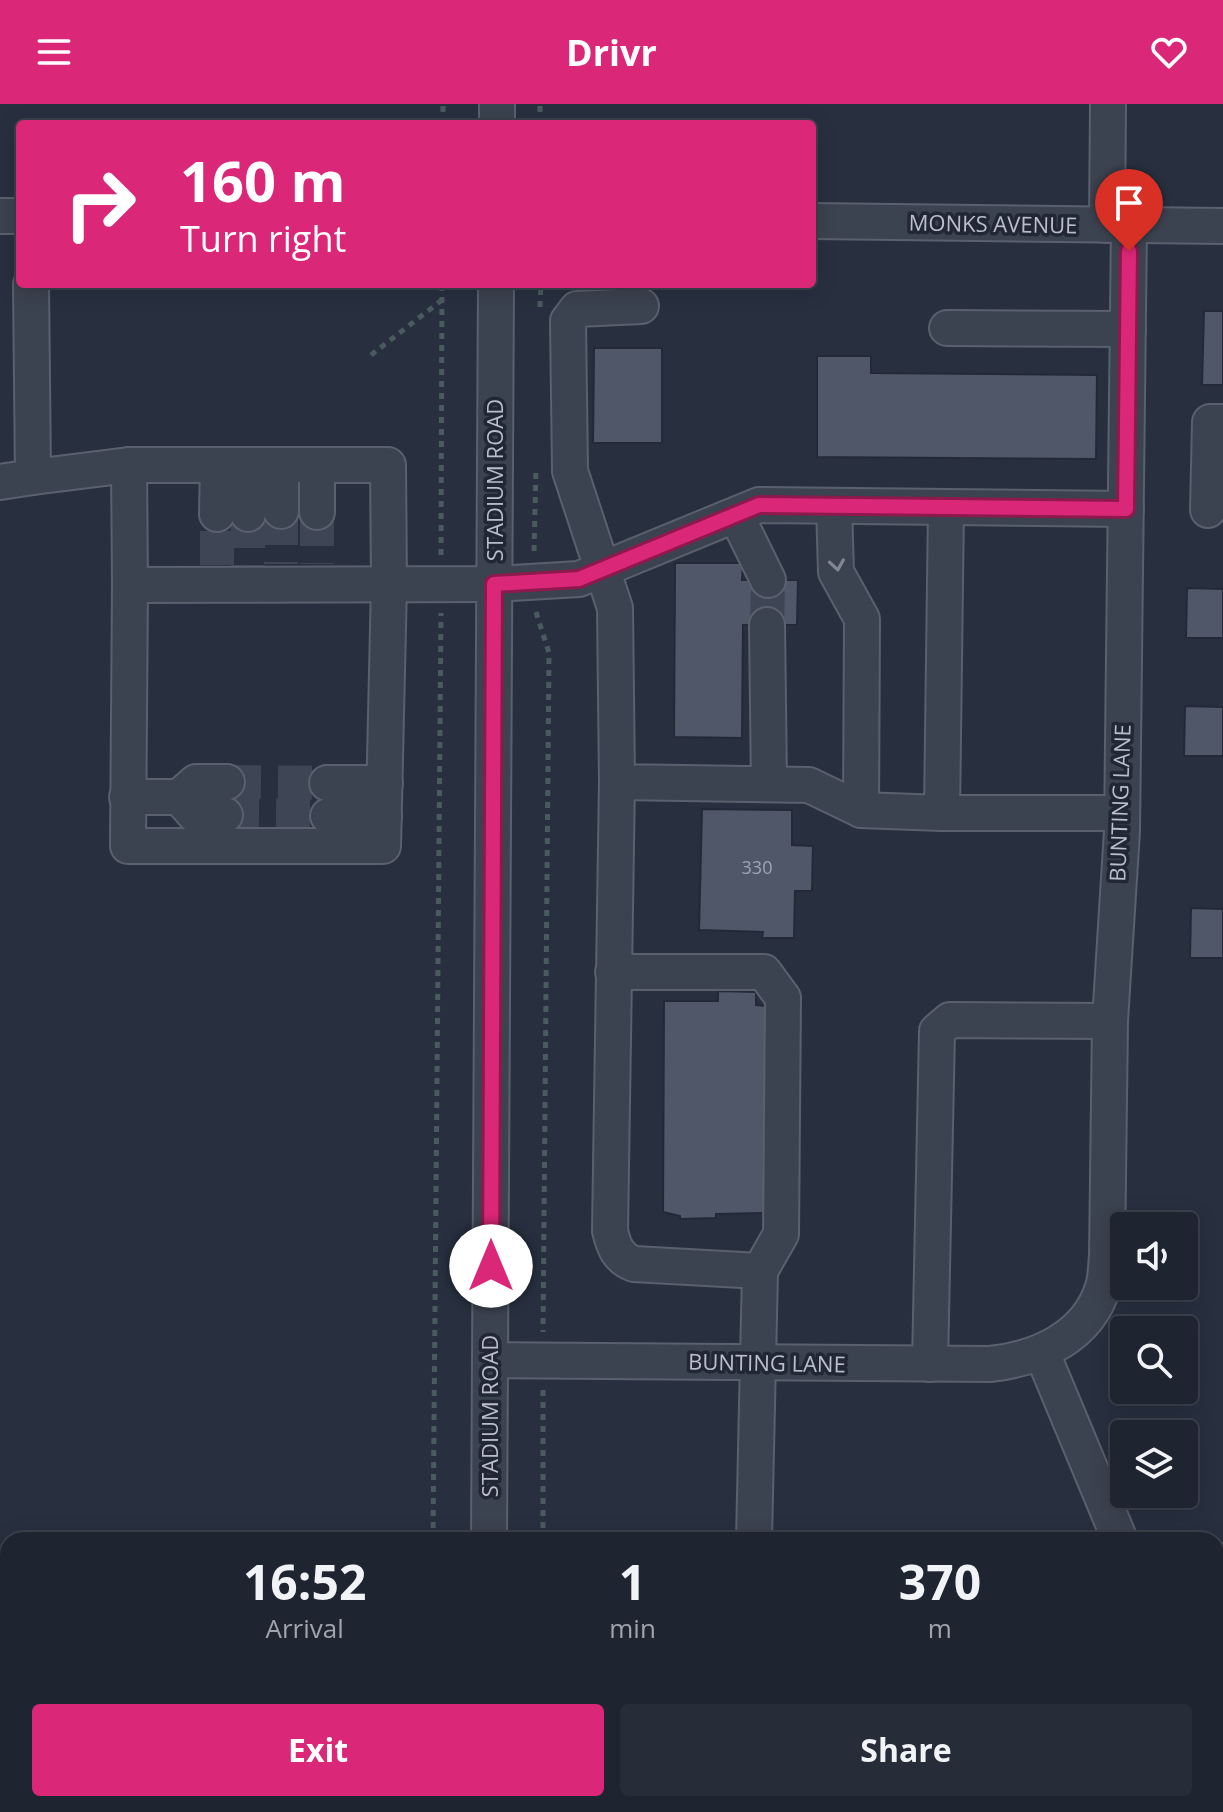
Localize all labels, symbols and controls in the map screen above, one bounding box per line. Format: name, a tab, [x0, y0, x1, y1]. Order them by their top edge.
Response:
text: Drivr	[566, 28, 657, 77]
icon: menu	[32, 30, 76, 74]
icon: heart	[1147, 30, 1191, 74]
text: 160 m	[180, 142, 346, 218]
icon: right	[48, 152, 152, 256]
pin	[1095, 169, 1163, 251]
icon: arrive	[1107, 181, 1151, 225]
street label: MONKS AVENUE	[908, 207, 1078, 239]
text: Turn right	[180, 214, 346, 263]
street label: STADIUM ROAD	[479, 399, 509, 561]
one-way arrow	[828, 559, 845, 572]
street label: BUNTING LANE	[1101, 724, 1137, 882]
house number: 330	[742, 855, 772, 879]
map controls	[1110, 1212, 1198, 1508]
button: sound	[1110, 1212, 1198, 1300]
position arrow	[449, 1224, 533, 1308]
button: search	[1110, 1316, 1198, 1404]
street label: STADIUM ROAD	[474, 1335, 504, 1497]
street label: BUNTING LANE	[688, 1346, 846, 1378]
button: layers	[1110, 1420, 1198, 1508]
text: 16:52	[243, 1549, 366, 1614]
text: 1	[619, 1549, 646, 1614]
text: 370	[899, 1549, 981, 1614]
text: Arrival	[265, 1610, 344, 1646]
text: min	[609, 1610, 656, 1646]
text: m	[928, 1610, 952, 1646]
button: Exit	[32, 1704, 604, 1796]
button: Share	[620, 1704, 1192, 1796]

